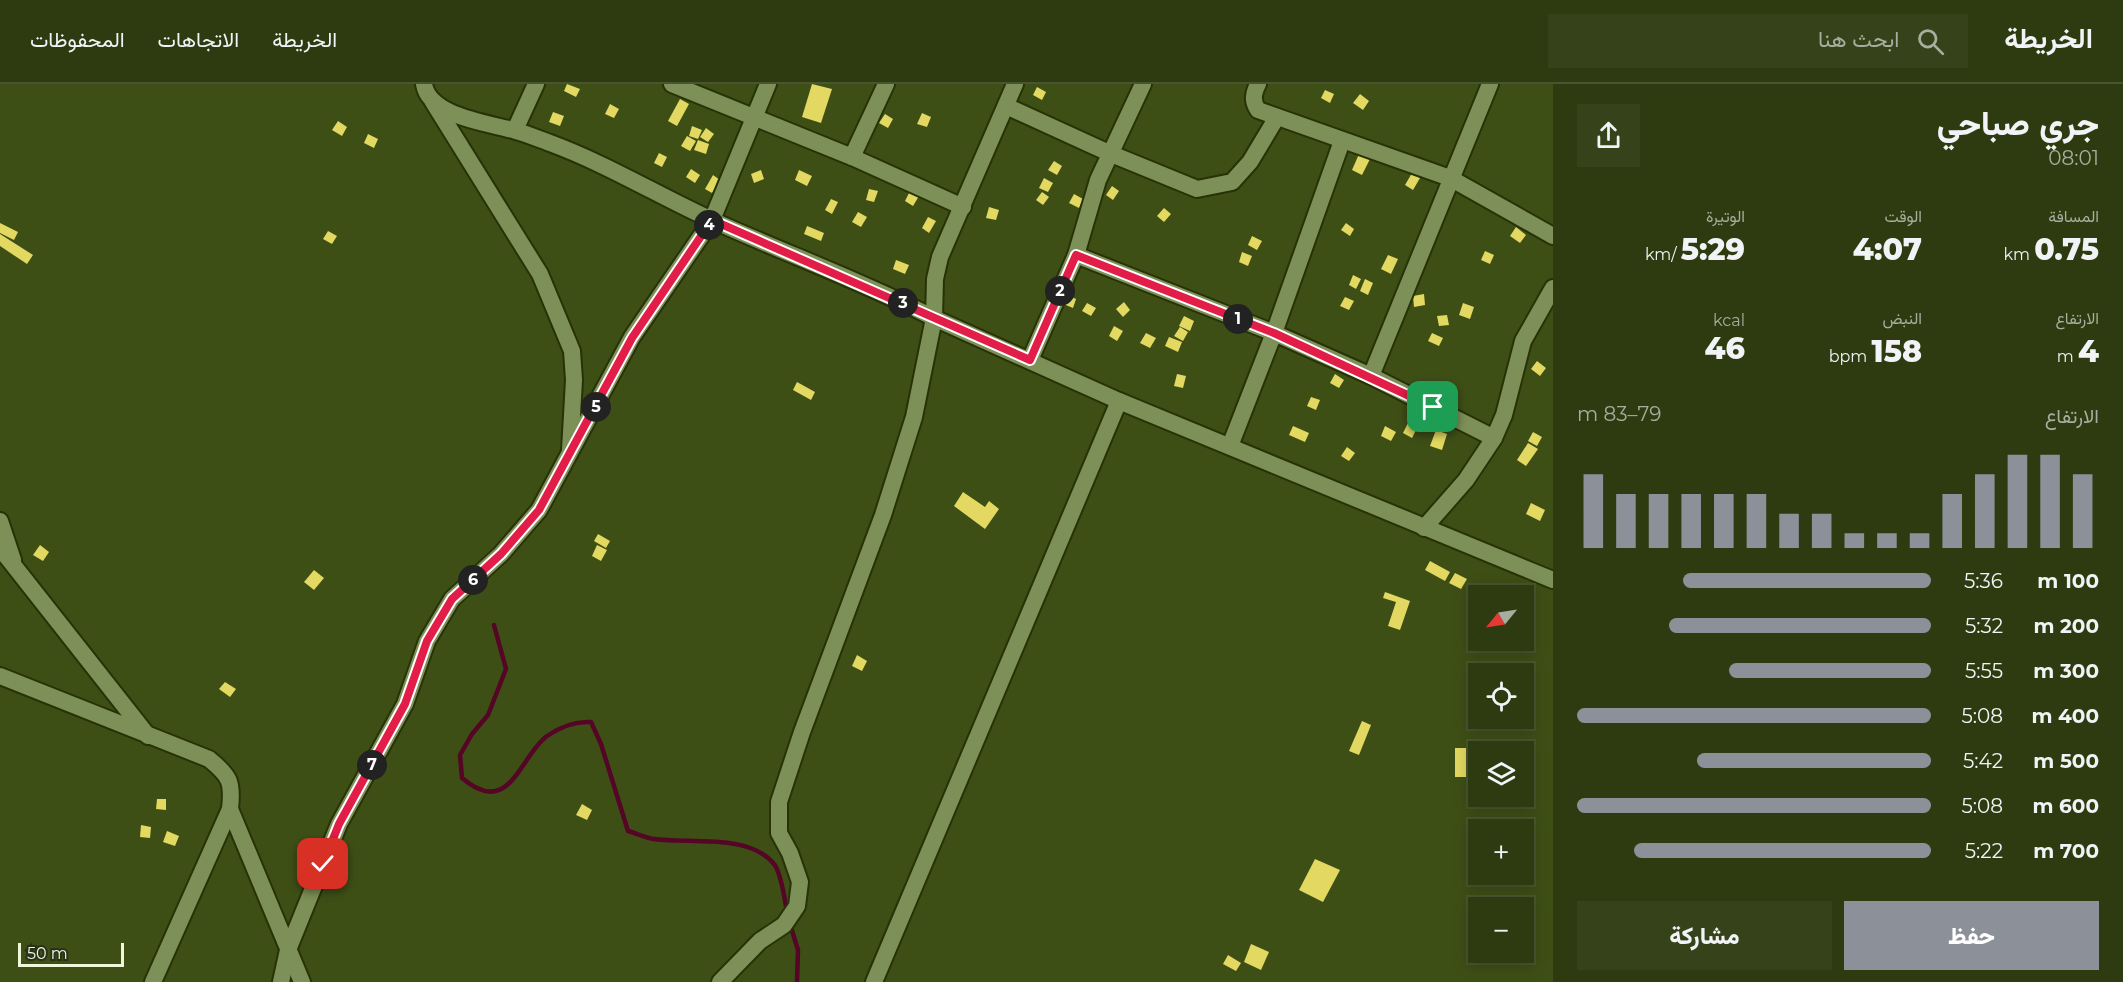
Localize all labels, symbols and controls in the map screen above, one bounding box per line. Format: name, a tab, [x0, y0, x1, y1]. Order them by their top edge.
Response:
search box	[1548, 14, 1968, 68]
text: الخريطة	[2004, 21, 2093, 55]
icon: search	[1914, 25, 1947, 58]
text: ابحث هنا	[1818, 26, 1899, 53]
text: المحفوظات	[30, 27, 125, 52]
text: الاتجاهات	[158, 27, 239, 52]
text: الخريطة	[272, 27, 337, 52]
text: جري صباحي	[1937, 103, 2099, 143]
button: share	[1577, 104, 1640, 167]
text: 08:01	[2048, 146, 2099, 170]
text: الوتيرة	[1706, 207, 1745, 226]
text: الوقت	[1884, 207, 1922, 226]
text: المسافة	[2048, 207, 2099, 226]
pin: 4	[694, 210, 724, 240]
text: 4	[703, 215, 715, 234]
text: 5:29	[1681, 231, 1745, 268]
text: 4:07	[1853, 231, 1922, 268]
text: 0.75	[2034, 231, 2099, 268]
text: /km	[1645, 245, 1681, 264]
text: km	[2004, 245, 2034, 264]
pin: 2	[1045, 276, 1075, 306]
text: 2	[1055, 281, 1065, 300]
pin: 3	[888, 288, 918, 318]
text: 3	[898, 293, 908, 312]
pin: 1	[1223, 304, 1253, 334]
text: 1	[1235, 309, 1241, 328]
text: النبض	[1882, 309, 1922, 328]
text: الارتفاع	[2056, 309, 2099, 328]
text: kcal	[1713, 311, 1745, 330]
text: 46	[1705, 330, 1745, 367]
text: 158	[1872, 333, 1922, 370]
text: 4	[2078, 333, 2099, 370]
text: bpm	[1829, 347, 1872, 366]
text: m	[2057, 347, 2078, 366]
pin	[1407, 381, 1458, 432]
icon: arrive	[1416, 390, 1449, 423]
pin: 5	[581, 392, 611, 422]
text: 5	[591, 397, 601, 416]
text: 79–83 m	[1577, 402, 1662, 426]
text: الارتفاع	[2045, 404, 2099, 428]
pin: 6	[458, 565, 488, 595]
text: 5:36	[1964, 569, 2003, 593]
text: 100 m	[2037, 569, 2099, 593]
text: 6	[468, 570, 478, 589]
north arrow	[1468, 585, 1534, 651]
map controls	[1468, 585, 1534, 963]
text: 5:32	[1965, 614, 2003, 638]
text: 200 m	[2033, 614, 2099, 638]
text: 5:55	[1965, 659, 2003, 683]
text: 300 m	[2033, 659, 2099, 683]
button: locate	[1468, 663, 1534, 729]
text: 5:08	[1961, 704, 2003, 728]
text: 400 m	[2031, 704, 2099, 728]
button: layers	[1468, 741, 1534, 807]
text: 5:42	[1963, 749, 2003, 773]
text: 500 m	[2033, 749, 2099, 773]
pin: 7	[357, 750, 387, 780]
text: 7	[367, 755, 377, 774]
text: 5:08	[1961, 794, 2003, 818]
text: 600 m	[2032, 794, 2099, 818]
button: +	[1468, 819, 1534, 885]
pin	[297, 838, 348, 889]
text: 5:22	[1965, 839, 2003, 863]
text: 700 m	[2033, 839, 2099, 863]
icon: check	[306, 847, 339, 880]
button: −	[1468, 897, 1534, 963]
button: مشاركة	[1577, 901, 1832, 970]
button: حفظ	[1844, 901, 2099, 970]
scale bar	[18, 940, 124, 968]
text: 50 m	[27, 944, 68, 963]

